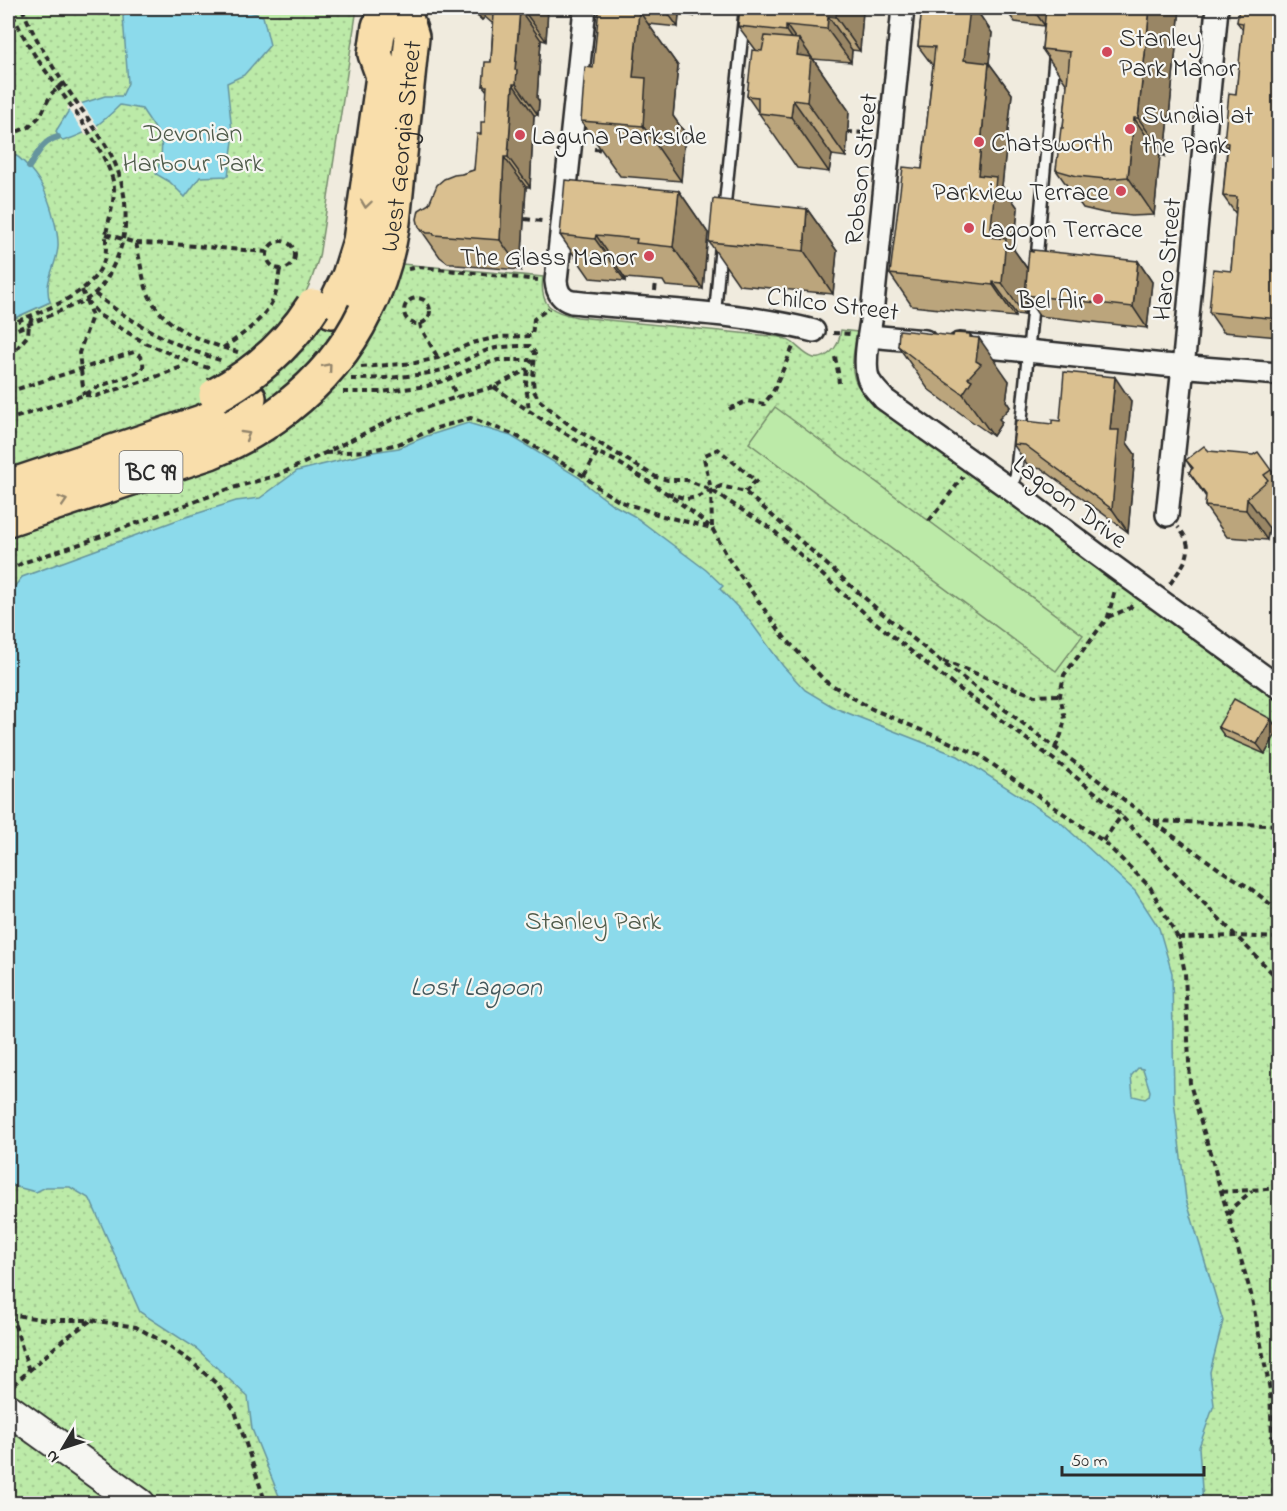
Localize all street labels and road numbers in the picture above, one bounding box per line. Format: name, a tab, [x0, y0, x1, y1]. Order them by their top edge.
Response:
street label: West Georgia Street	[372, 39, 434, 256]
street label: Robson Street	[836, 91, 890, 247]
street label: Haro Street	[1145, 196, 1193, 322]
street label: Chilco Street	[764, 279, 901, 333]
street label: Lagoon Drive	[1003, 447, 1135, 560]
road number: BC 99	[120, 451, 182, 493]

